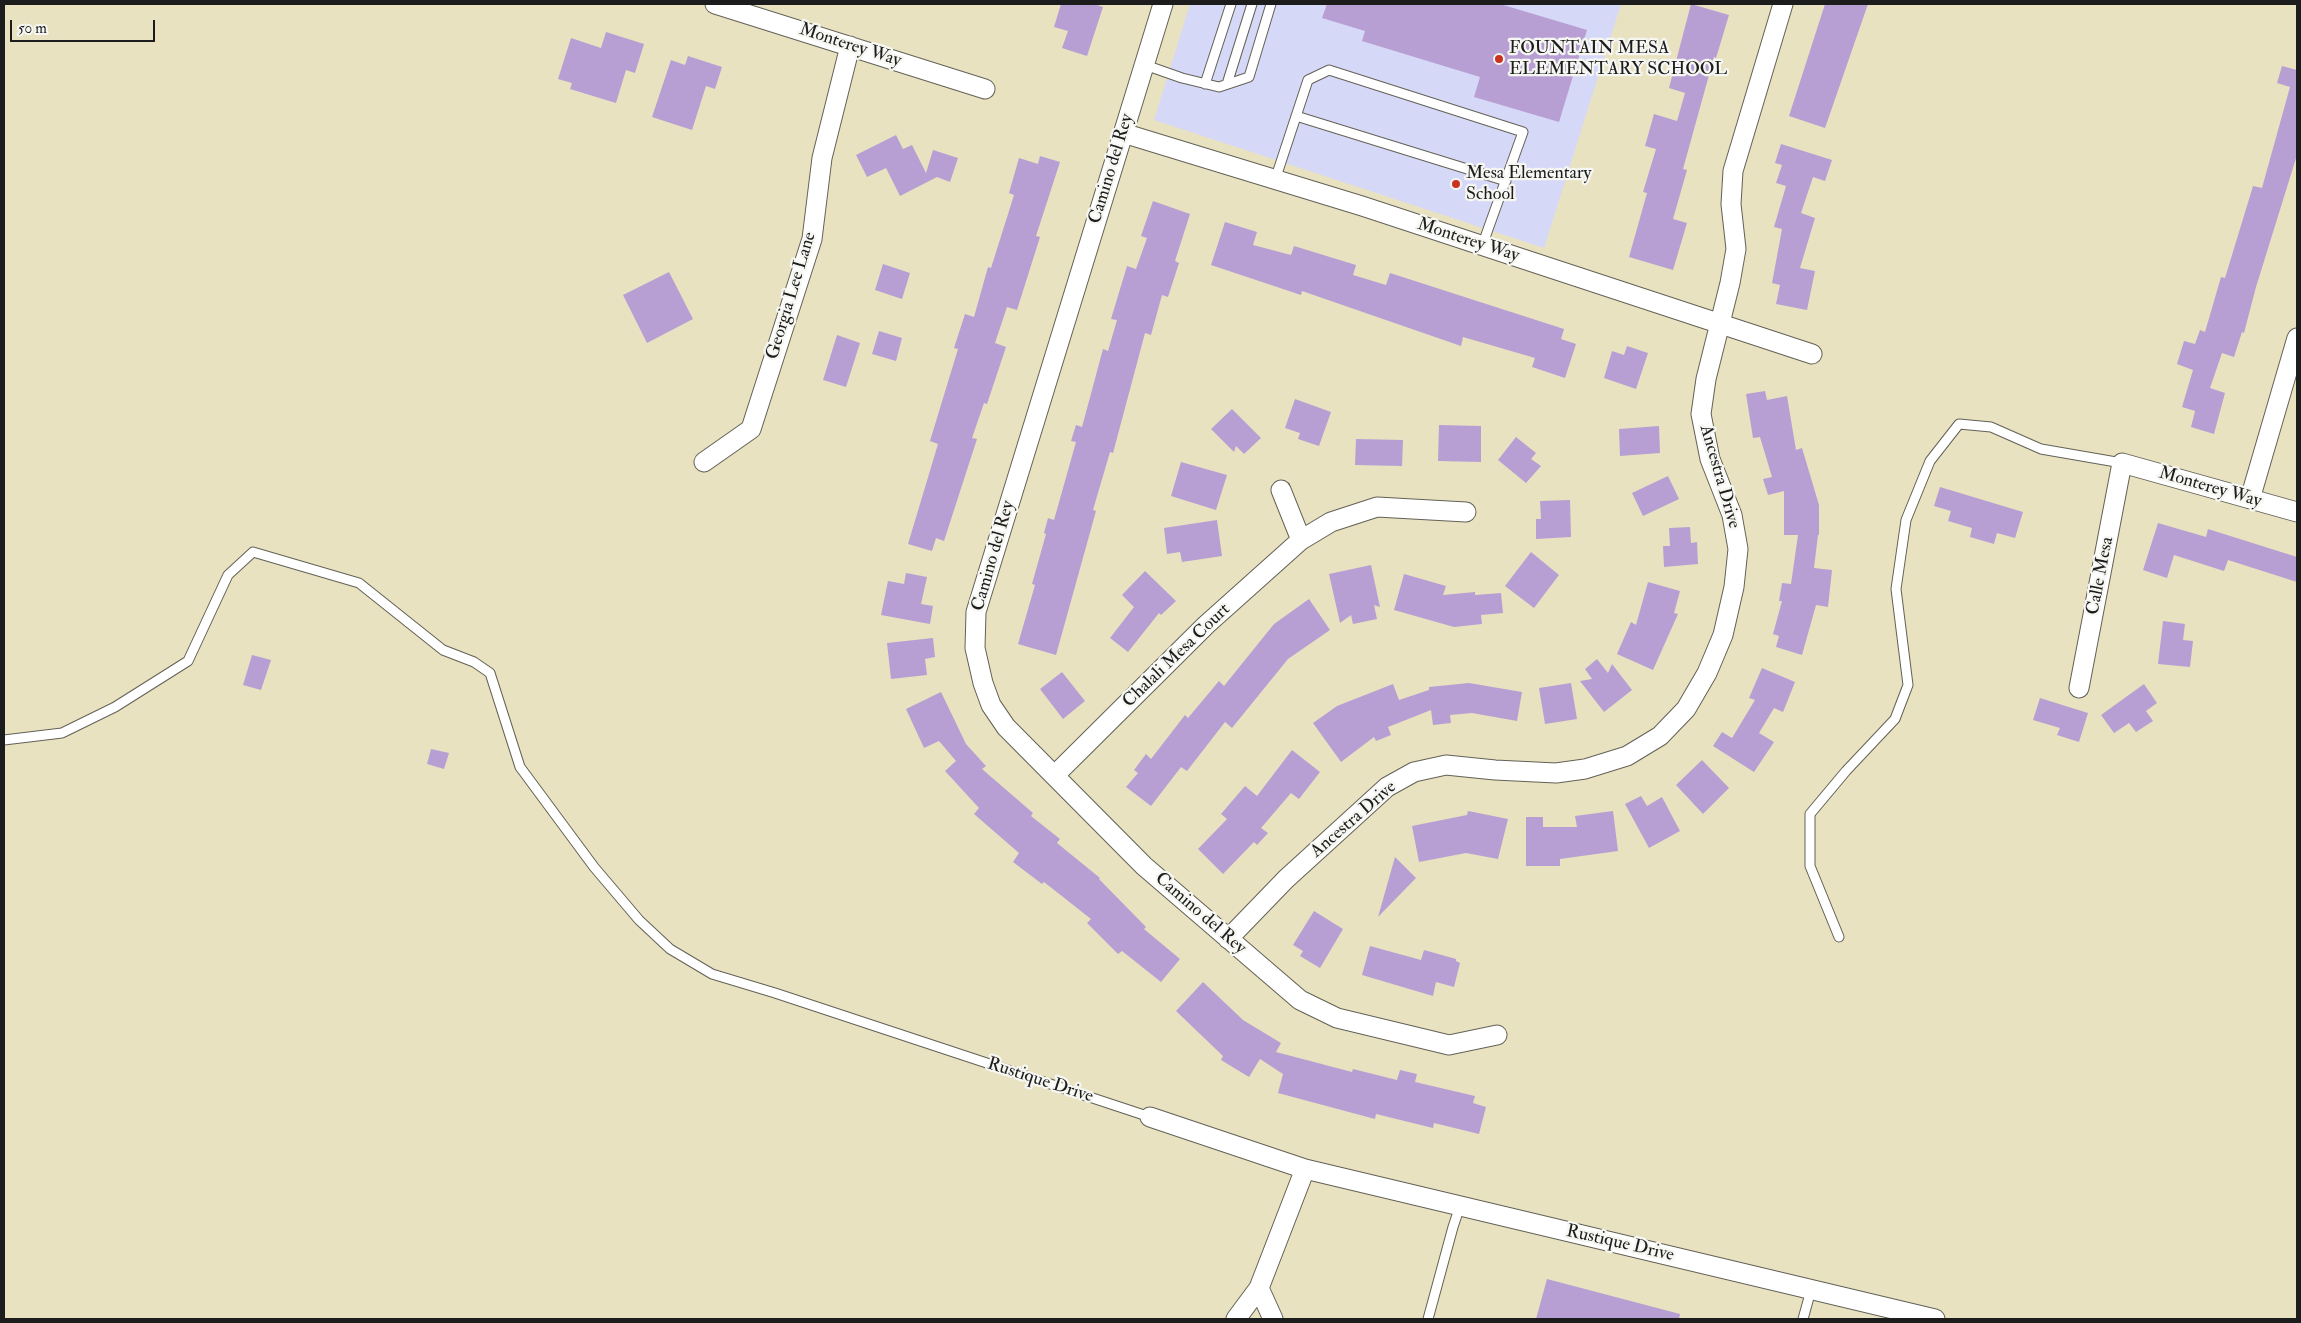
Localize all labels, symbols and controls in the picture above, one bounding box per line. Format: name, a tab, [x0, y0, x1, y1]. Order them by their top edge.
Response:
scale bar	[12, 10, 158, 42]
text: 50 m	[18, 19, 47, 38]
street label: Monterey Way	[796, 19, 904, 73]
place label: FOUNTAIN MESA ELEMENTARY SCHOOL	[1509, 38, 1727, 80]
marker: FOUNTAIN MESA ELEMENTARY SCHOOL	[1493, 53, 1505, 65]
street label: Camino del Rey	[1085, 111, 1139, 227]
place label: Mesa Elementary School	[1466, 163, 1591, 205]
marker: Mesa Elementary School	[1450, 178, 1462, 190]
street label: Monterey Way	[1414, 214, 1522, 268]
street label: Georgia Lee Lane	[762, 230, 822, 362]
street label: Ancestra Drive	[1694, 423, 1744, 531]
street label: Monterey Way	[2156, 463, 2264, 513]
street label: Camino del Rey	[968, 498, 1020, 614]
street label: Calle Mesa	[2083, 535, 2119, 617]
street label: Chalali Mesa Court	[1119, 599, 1235, 713]
street label: Ancestra Drive	[1307, 777, 1401, 863]
street label: Camino del Rey	[1150, 868, 1250, 960]
street label: Rustique Drive	[984, 1054, 1096, 1108]
street label: Rustique Drive	[1564, 1221, 1676, 1267]

